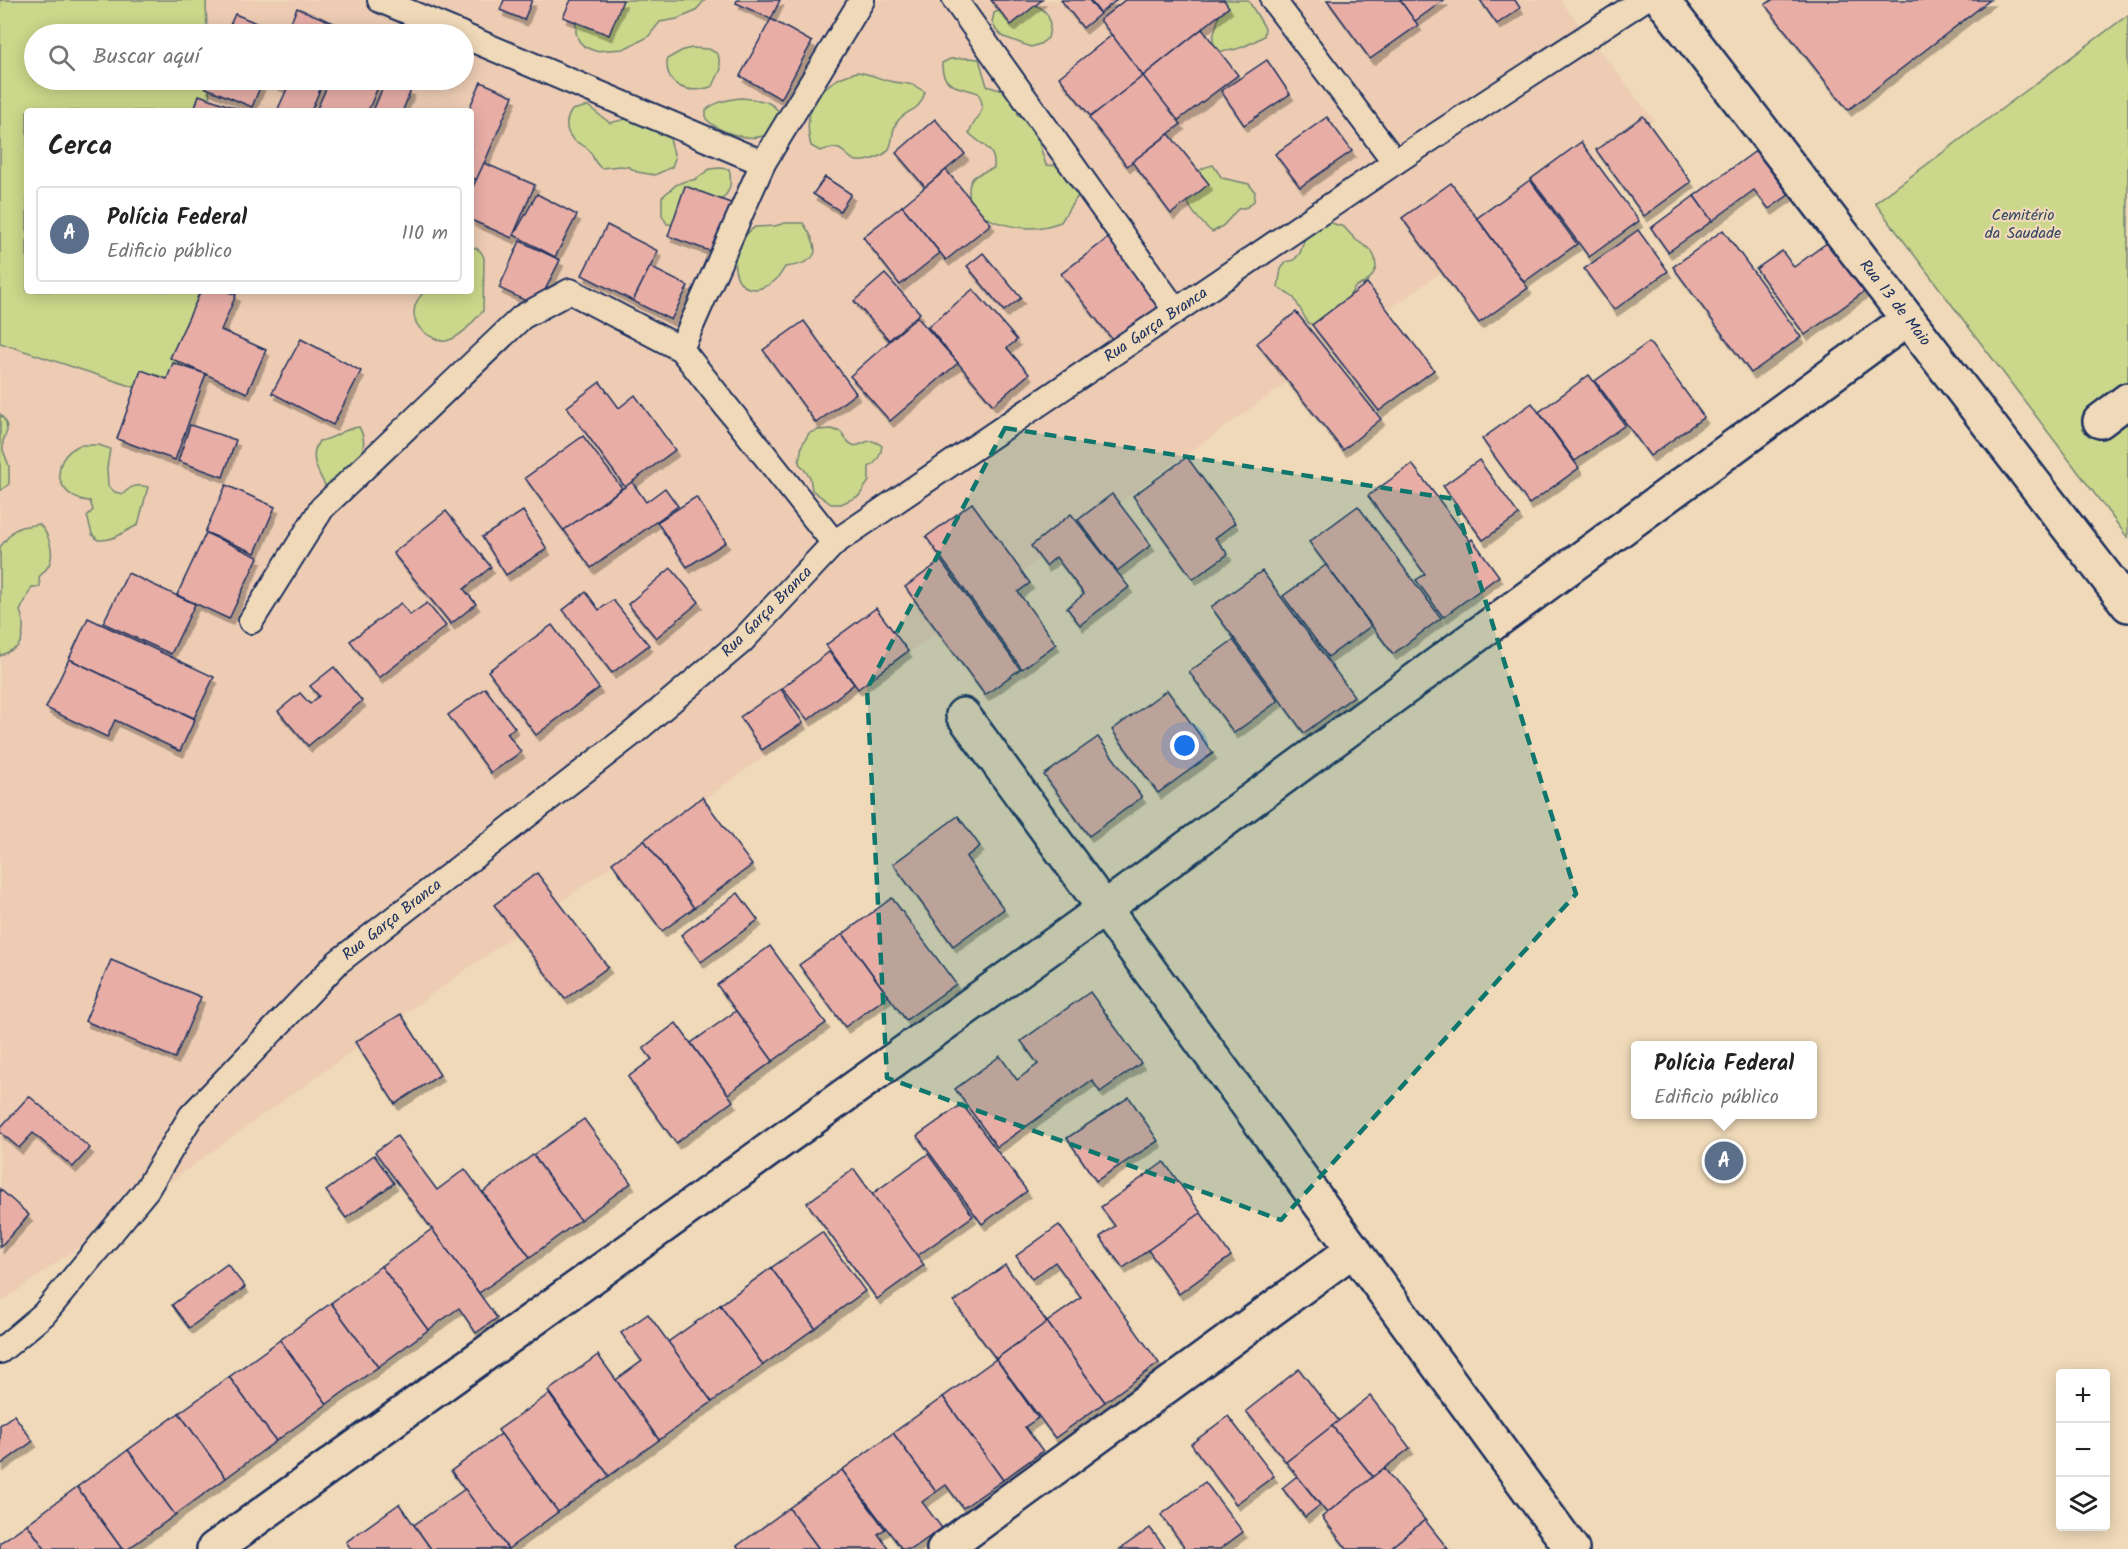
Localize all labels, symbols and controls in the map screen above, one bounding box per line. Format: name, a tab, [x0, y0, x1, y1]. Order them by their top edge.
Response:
search box	[24, 24, 474, 90]
text: Buscar aquí	[93, 40, 200, 75]
icon: search	[45, 41, 78, 74]
text: Cerca	[48, 126, 112, 168]
text: Polícia Federal	[107, 201, 247, 236]
park label: Cemitério da Saudade	[1985, 203, 2061, 246]
text: A	[63, 218, 76, 250]
text: 110 m	[402, 218, 448, 250]
text: Edificio público	[107, 236, 232, 268]
street label: Rua 13 de Maio	[1853, 254, 1937, 352]
street label: Rua Garça Branca	[1099, 281, 1213, 369]
street label: Rua Garça Branca	[715, 560, 819, 664]
your location	[1170, 731, 1199, 760]
street label: Rua Garça Branca	[337, 873, 447, 967]
popup	[1631, 1041, 1817, 1119]
text: Polícia Federal	[1654, 1047, 1794, 1082]
text: Edificio público	[1654, 1082, 1779, 1114]
pin: A	[1704, 1138, 1744, 1184]
map controls	[2056, 1369, 2110, 1531]
button: +	[2056, 1369, 2110, 1423]
button: −	[2056, 1423, 2110, 1477]
button: layers	[2056, 1477, 2110, 1531]

